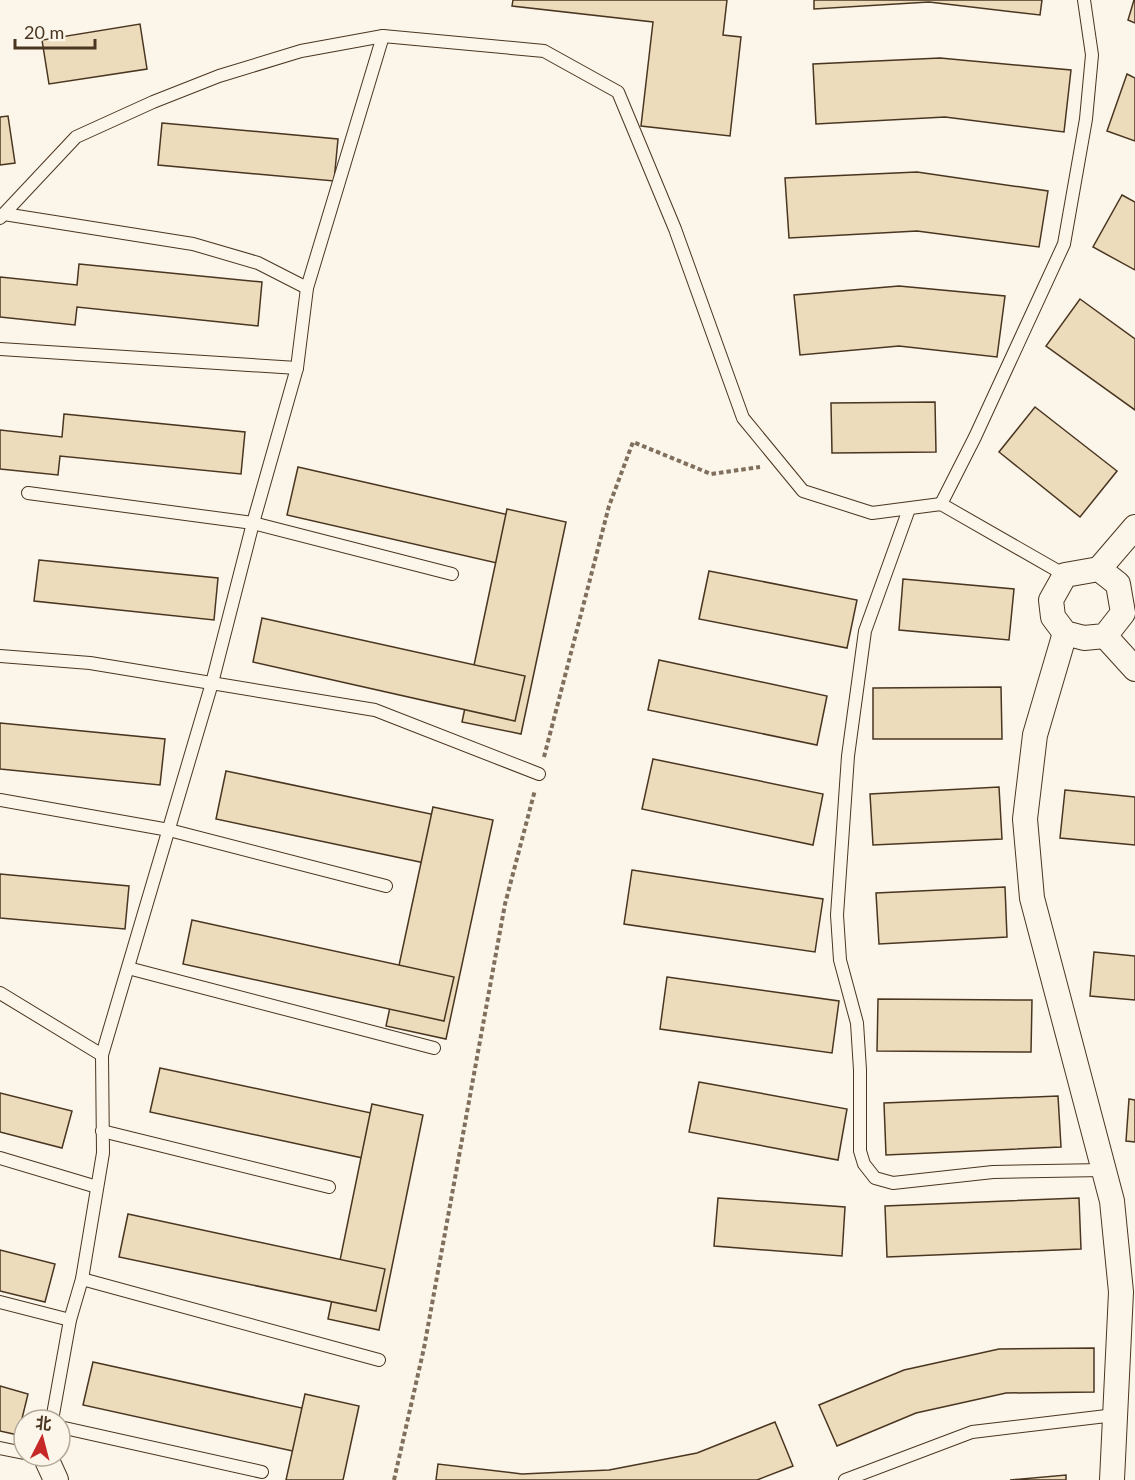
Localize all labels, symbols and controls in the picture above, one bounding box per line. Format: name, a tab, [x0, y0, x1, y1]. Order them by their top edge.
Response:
scale bar	[15, 12, 94, 50]
text: 20 m	[24, 21, 64, 43]
north arrow	[12, 1408, 72, 1468]
text: 北	[35, 1412, 53, 1433]

